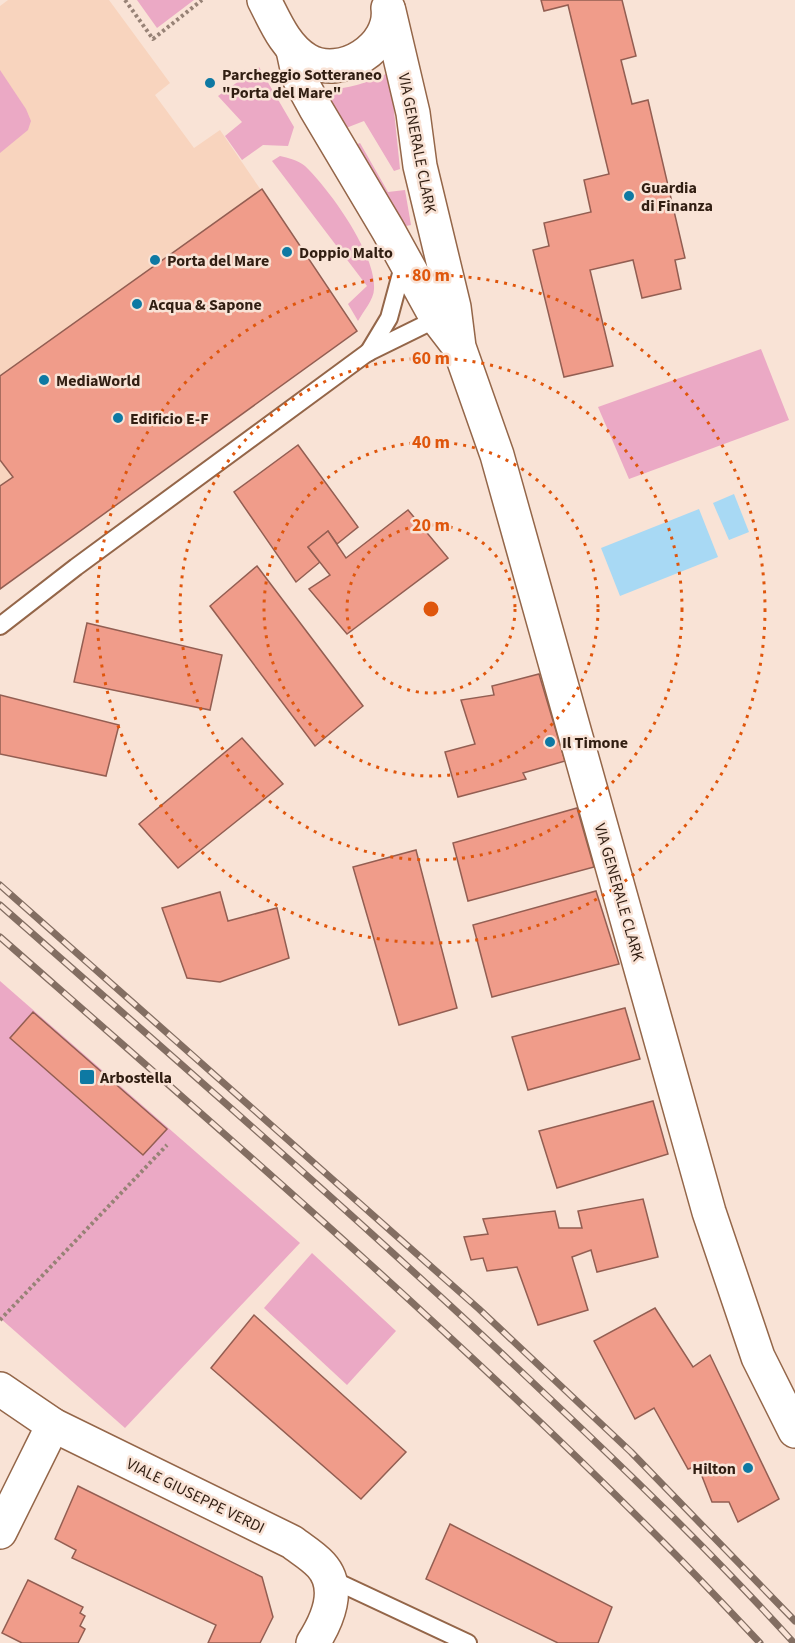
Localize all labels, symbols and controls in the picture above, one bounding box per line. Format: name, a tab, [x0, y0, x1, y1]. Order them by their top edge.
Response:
place label: Parcheggio Sotteraneo "Porta del Mare"	[222, 64, 382, 104]
street label: VIA GENERALE CLARK	[393, 71, 442, 216]
marker: Parcheggio Sotteraneo "Porta del Mare"	[203, 76, 217, 90]
place label: Guardia di Finanza	[641, 177, 713, 217]
marker: Guardia di Finanza	[622, 189, 636, 203]
place label: Doppio Malto	[299, 242, 393, 264]
marker: Doppio Malto	[280, 245, 294, 259]
place label: Porta del Mare	[167, 250, 269, 272]
marker: Porta del Mare	[148, 253, 162, 267]
text: 80 m	[412, 263, 450, 288]
place label: Acqua & Sapone	[148, 294, 262, 316]
marker: Acqua & Sapone	[130, 297, 144, 311]
text: 60 m	[412, 346, 450, 371]
place label: MediaWorld	[56, 370, 140, 392]
marker: MediaWorld	[37, 373, 51, 387]
place label: Edificio E-F	[130, 408, 209, 430]
marker: Edificio E-F	[111, 411, 125, 425]
text: 40 m	[412, 430, 450, 455]
text: 20 m	[412, 513, 450, 538]
centre of rings	[421, 599, 441, 619]
place label: Il Timone	[562, 732, 628, 754]
marker: Il Timone	[543, 735, 557, 749]
street label: VIA GENERALE CLARK	[589, 821, 649, 965]
place label: Arbostella	[99, 1067, 172, 1089]
marker: Arbostella	[78, 1068, 96, 1086]
street label: VIALE GIUSEPPE VERDI	[123, 1453, 268, 1539]
place label: Hilton	[692, 1458, 736, 1480]
marker: Hilton	[741, 1461, 755, 1475]

